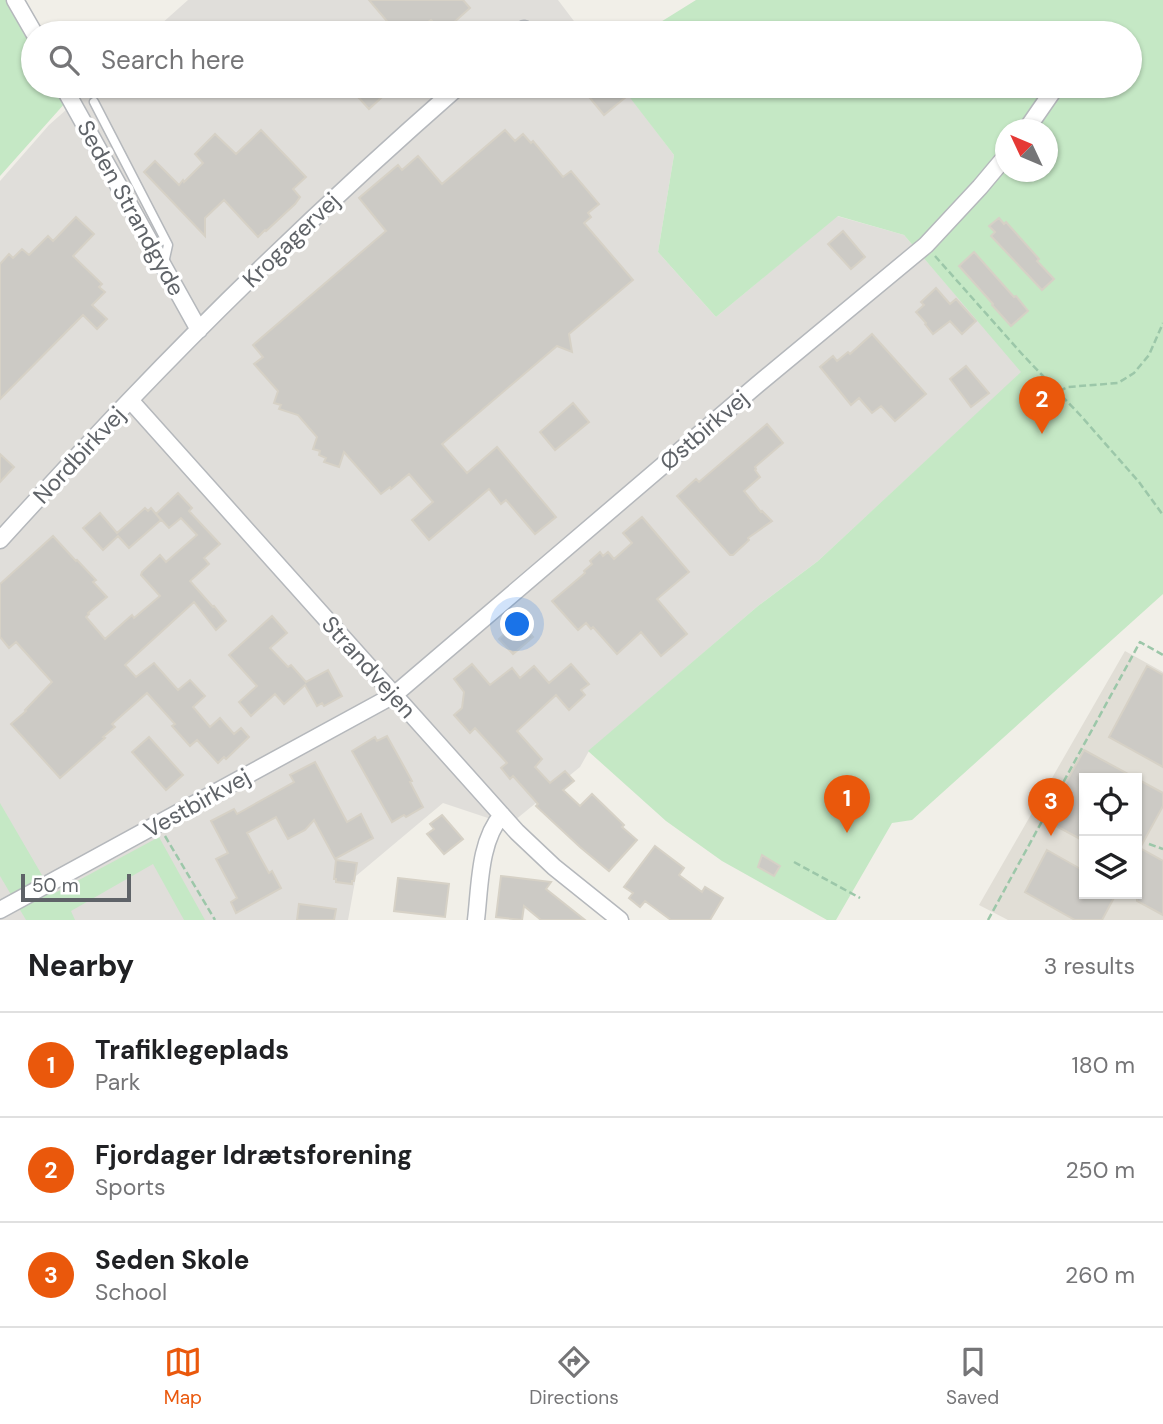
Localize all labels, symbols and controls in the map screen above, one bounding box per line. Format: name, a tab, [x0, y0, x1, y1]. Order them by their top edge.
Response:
search box	[21, 21, 1142, 98]
icon: search	[45, 41, 83, 79]
text: Search here	[101, 43, 244, 77]
street label: Seden Strandgyde	[70, 115, 192, 301]
north arrow	[995, 119, 1058, 182]
street label: Krogagervej	[236, 186, 346, 294]
pin: 2	[1019, 376, 1065, 434]
street label: Østbirkvej	[653, 383, 755, 477]
street label: Nordbirkvej	[26, 400, 132, 510]
your location	[500, 607, 534, 641]
street label: Strandvejen	[315, 610, 423, 724]
street label: Vestbirkvej	[138, 761, 256, 845]
map controls	[1079, 773, 1142, 899]
button: locate	[1079, 773, 1142, 836]
pin: 1	[824, 775, 870, 833]
pin: 3	[1028, 778, 1074, 836]
button: layers	[1079, 836, 1142, 899]
scale bar	[21, 871, 131, 903]
text: 50 m	[32, 873, 79, 898]
text: Nearby	[28, 946, 134, 985]
text: 3 results	[1044, 951, 1135, 981]
text: Trafiklegeplads	[95, 1033, 289, 1067]
text: 1	[47, 1050, 55, 1080]
text: 180 m	[1071, 1050, 1135, 1080]
text: Park	[95, 1067, 140, 1097]
text: Fjordager Idrætsforening	[95, 1138, 412, 1172]
text: 2	[44, 1155, 58, 1185]
text: 250 m	[1065, 1155, 1135, 1185]
text: Sports	[95, 1172, 165, 1202]
text: Seden Skole	[95, 1243, 249, 1277]
text: 3	[44, 1260, 58, 1290]
text: 260 m	[1065, 1260, 1135, 1290]
text: School	[95, 1277, 167, 1307]
tab: Map	[164, 1343, 202, 1410]
tab: Directions	[529, 1343, 619, 1410]
tab: Saved	[946, 1343, 999, 1410]

